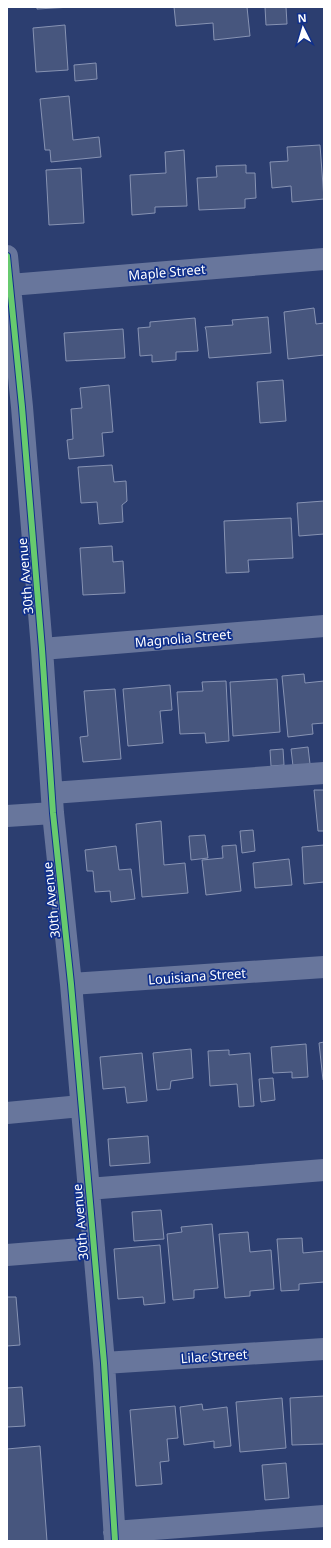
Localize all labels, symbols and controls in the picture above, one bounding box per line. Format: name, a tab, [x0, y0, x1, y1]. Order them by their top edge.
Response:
north arrow	[283, 8, 323, 48]
text: N	[297, 10, 307, 25]
street label: Maple Street	[128, 260, 207, 284]
street label: 30th Avenue	[13, 537, 37, 615]
street label: Magnolia Street	[134, 625, 232, 651]
street label: 30th Avenue	[38, 861, 64, 939]
street label: Louisiana Street	[148, 964, 247, 988]
street label: 30th Avenue	[68, 1183, 92, 1261]
street label: Lilac Street	[180, 1345, 248, 1367]

